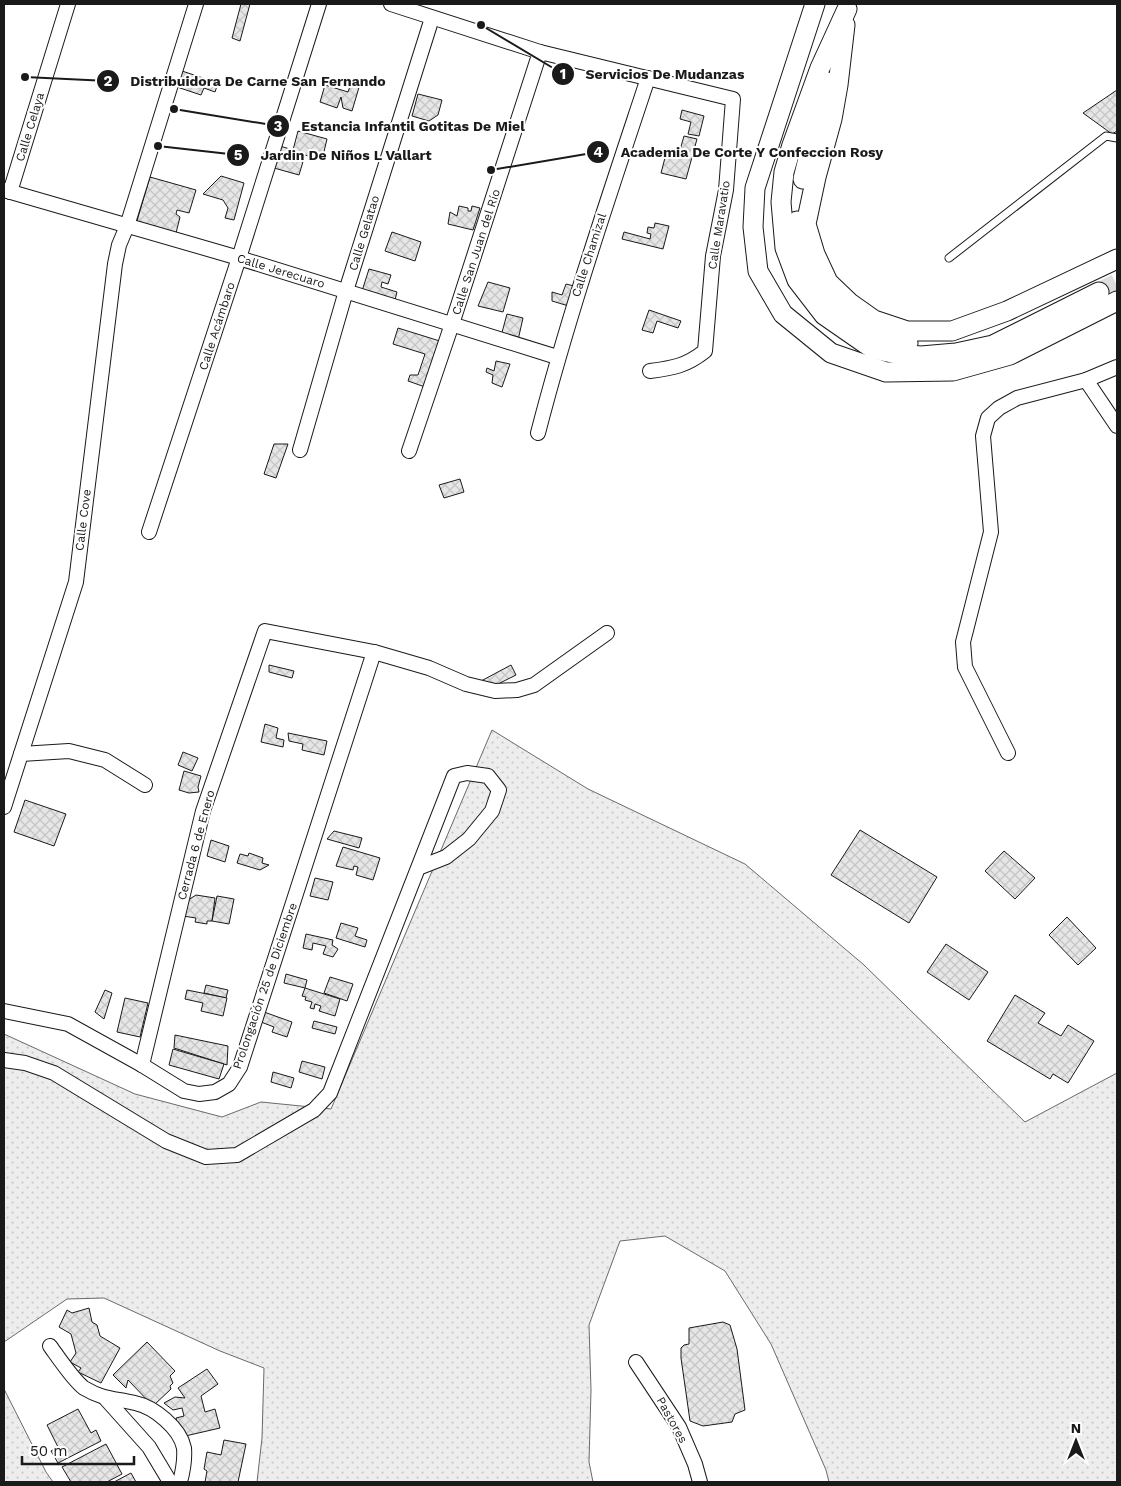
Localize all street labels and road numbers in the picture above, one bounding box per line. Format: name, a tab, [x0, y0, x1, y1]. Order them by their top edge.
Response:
street label: Calle Celaya	[13, 91, 47, 163]
street label: Calle Maravatio	[705, 180, 733, 270]
street label: Calle San Juan del Río	[449, 187, 503, 317]
street label: Calle Gelatao	[346, 194, 382, 272]
street label: Calle Chamizal	[569, 211, 609, 299]
street label: Calle Jerecuaro	[235, 251, 327, 291]
street label: Calle Acámbaro	[196, 280, 238, 372]
street label: Calle Cove	[72, 488, 94, 552]
street label: Cerrada 6 de Enero	[175, 788, 217, 902]
street label: Prolongación 25 de Diciembre	[230, 901, 300, 1071]
street label: Pastores	[654, 1394, 690, 1446]

